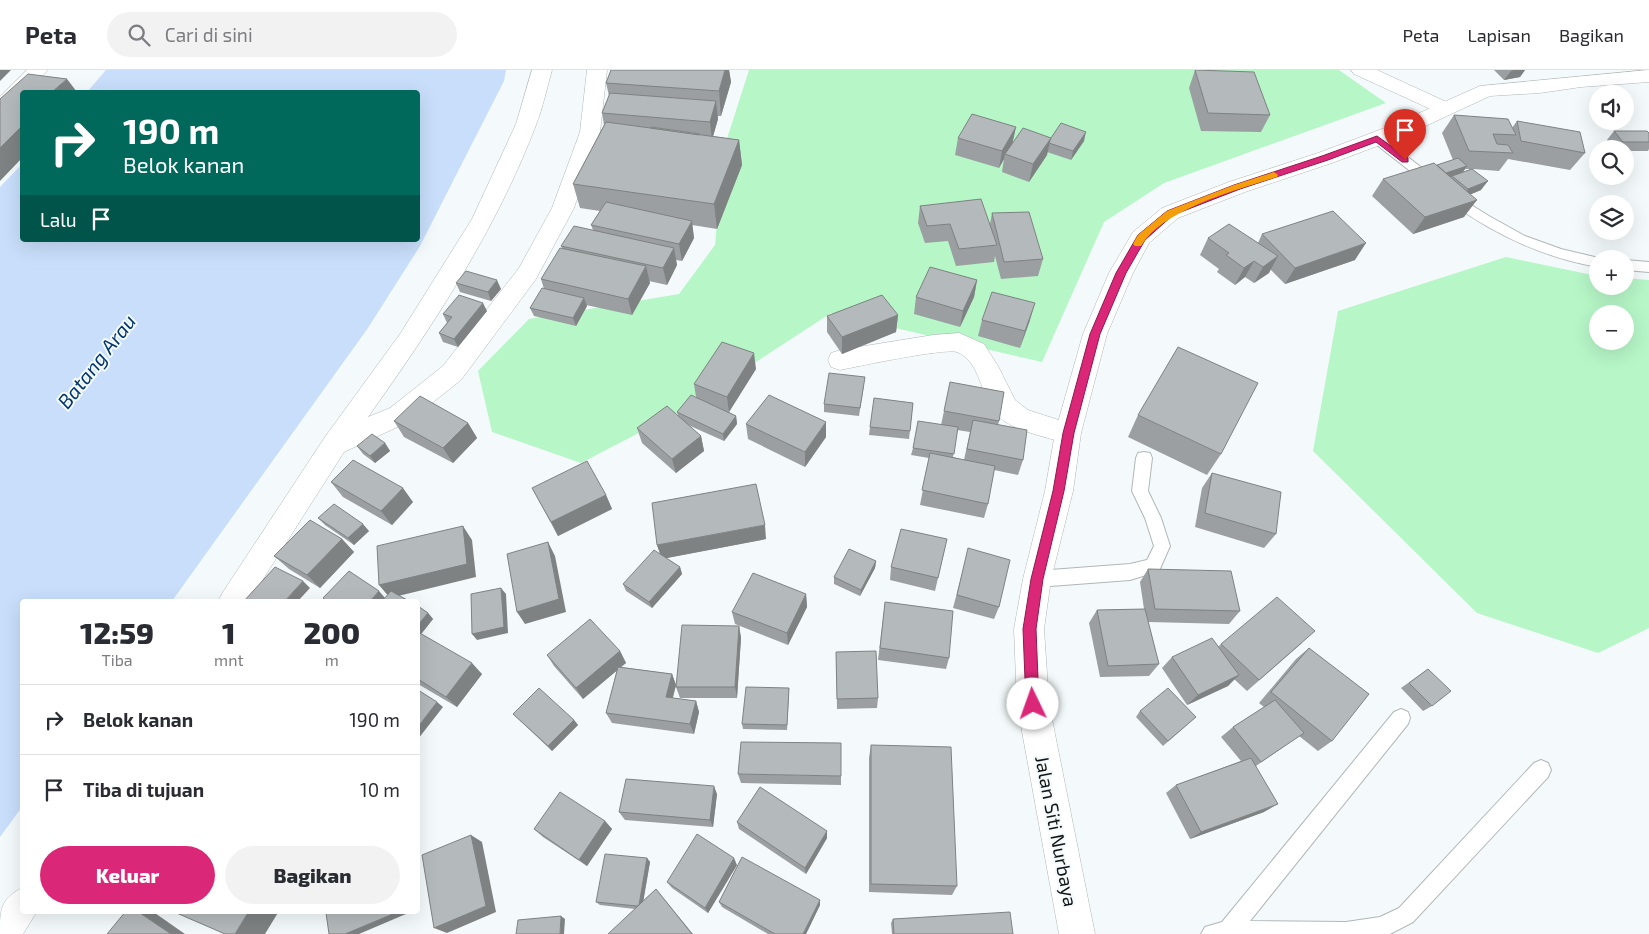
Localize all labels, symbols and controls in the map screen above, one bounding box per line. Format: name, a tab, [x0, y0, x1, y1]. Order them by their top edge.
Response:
search box	[107, 12, 457, 57]
text: Peta	[25, 20, 77, 49]
icon: search	[125, 21, 153, 49]
text: Cari di sini	[165, 23, 253, 46]
text: Peta	[1402, 24, 1439, 46]
text: Lapisan	[1467, 24, 1531, 46]
text: Bagikan	[1559, 24, 1624, 46]
map controls	[1589, 85, 1634, 350]
button: sound	[1589, 85, 1634, 130]
text: 190 m	[123, 109, 219, 151]
pin	[1384, 109, 1426, 160]
icon: right	[40, 110, 105, 175]
icon: arrive	[1391, 116, 1419, 144]
button: search	[1589, 140, 1634, 185]
text: Belok kanan	[123, 151, 244, 177]
button: layers	[1589, 195, 1634, 240]
icon: arrive	[87, 205, 115, 233]
text: Lalu	[40, 208, 77, 231]
button: +	[1589, 250, 1634, 295]
button: −	[1589, 305, 1634, 350]
water label: Batang Arau	[52, 309, 140, 413]
text: 12:59	[80, 614, 154, 650]
text: 1	[222, 614, 236, 650]
text: 200	[304, 614, 360, 650]
text: Tiba	[101, 650, 133, 669]
text: mnt	[214, 650, 244, 669]
text: m	[325, 650, 339, 669]
position arrow	[1006, 677, 1058, 729]
icon: right	[40, 706, 68, 734]
text: Belok kanan	[83, 708, 193, 731]
text: 190 m	[349, 708, 400, 731]
street label: Jalan Siti Nurbaya	[1031, 754, 1083, 908]
icon: arrive	[40, 776, 68, 804]
text: Tiba di tujuan	[83, 778, 204, 801]
text: 10 m	[360, 778, 400, 801]
button: Keluar	[40, 846, 215, 904]
button: Bagikan	[225, 846, 400, 904]

